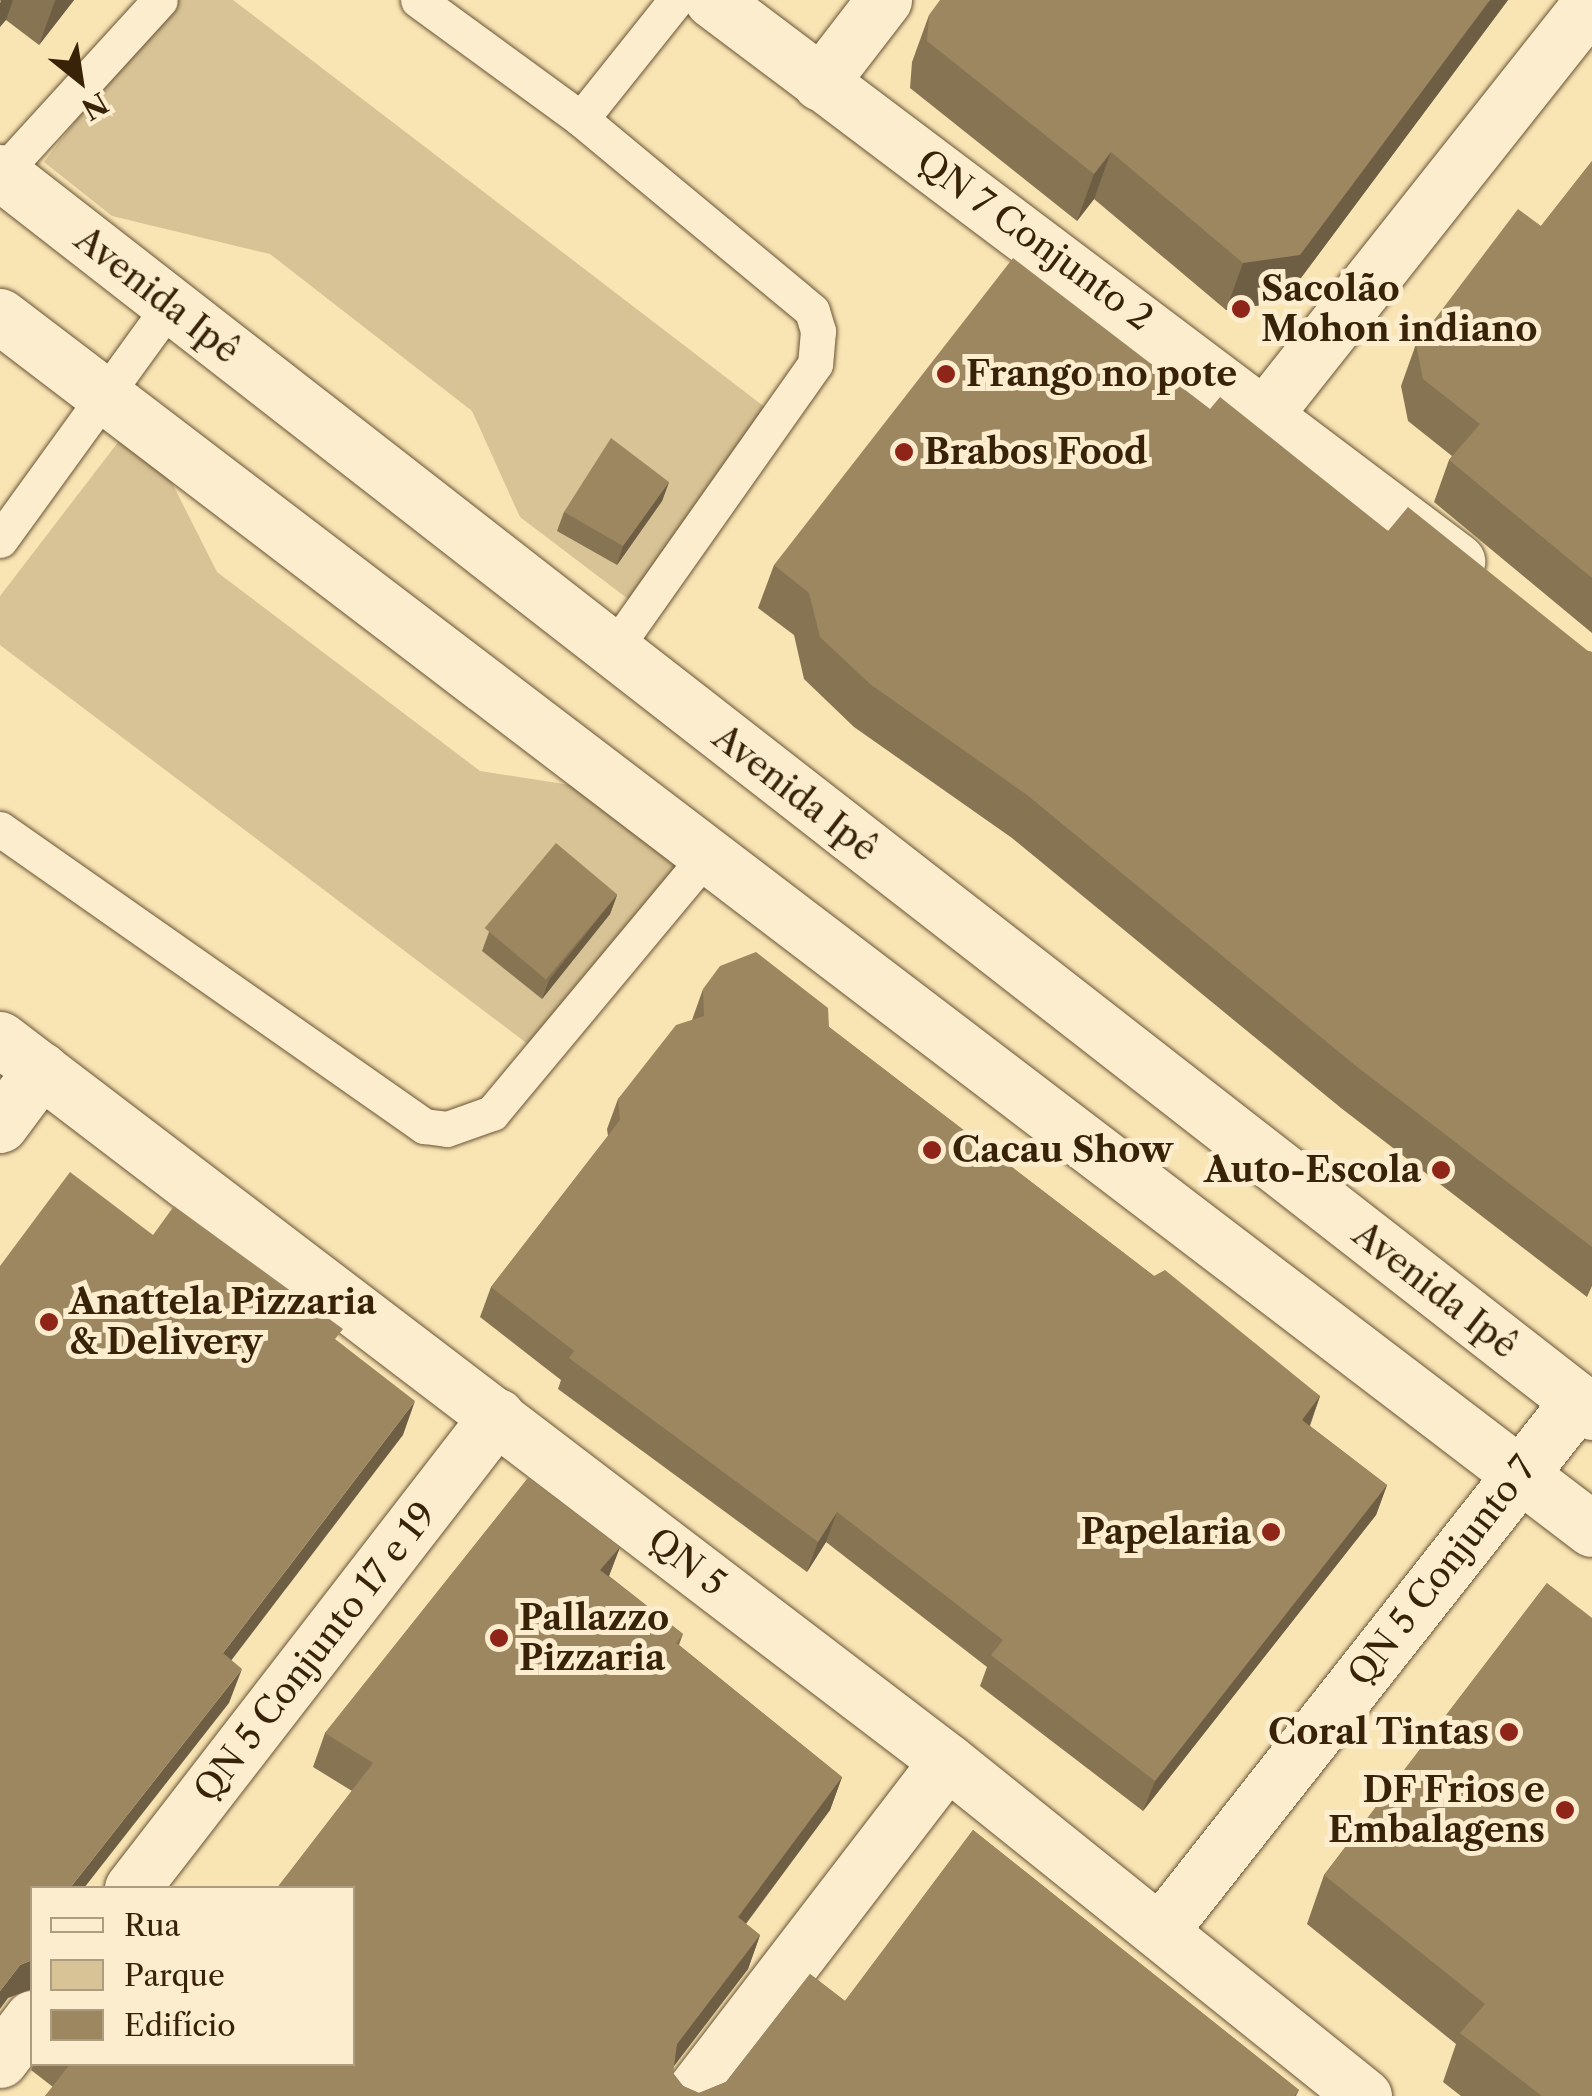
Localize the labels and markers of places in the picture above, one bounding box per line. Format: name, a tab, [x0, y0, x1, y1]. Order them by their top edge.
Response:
place label: Sacolão Mohon indiano	[1261, 268, 1537, 350]
marker: Sacolão Mohon indiano	[1230, 298, 1252, 320]
place label: Frango no pote	[966, 353, 1237, 395]
marker: Frango no pote	[935, 363, 957, 385]
place label: Brabos Food	[924, 431, 1147, 473]
marker: Brabos Food	[893, 441, 915, 463]
place label: Cacau Show	[952, 1129, 1173, 1171]
marker: Cacau Show	[921, 1139, 943, 1161]
place label: Auto-Escola	[1204, 1149, 1421, 1191]
marker: Auto-Escola	[1430, 1159, 1452, 1181]
place label: Anattela Pizzaria & Delivery	[69, 1281, 377, 1363]
marker: Anattela Pizzaria & Delivery	[38, 1311, 60, 1333]
place label: Papelaria	[1081, 1511, 1251, 1553]
marker: Papelaria	[1260, 1521, 1282, 1543]
place label: Pallazzo Pizzaria	[519, 1597, 669, 1679]
marker: Pallazzo Pizzaria	[488, 1627, 510, 1649]
place label: Coral Tintas	[1267, 1711, 1489, 1753]
marker: Coral Tintas	[1498, 1721, 1520, 1743]
place label: DF Frios e Embalagens	[1328, 1769, 1545, 1851]
marker: DF Frios e Embalagens	[1554, 1799, 1576, 1821]

